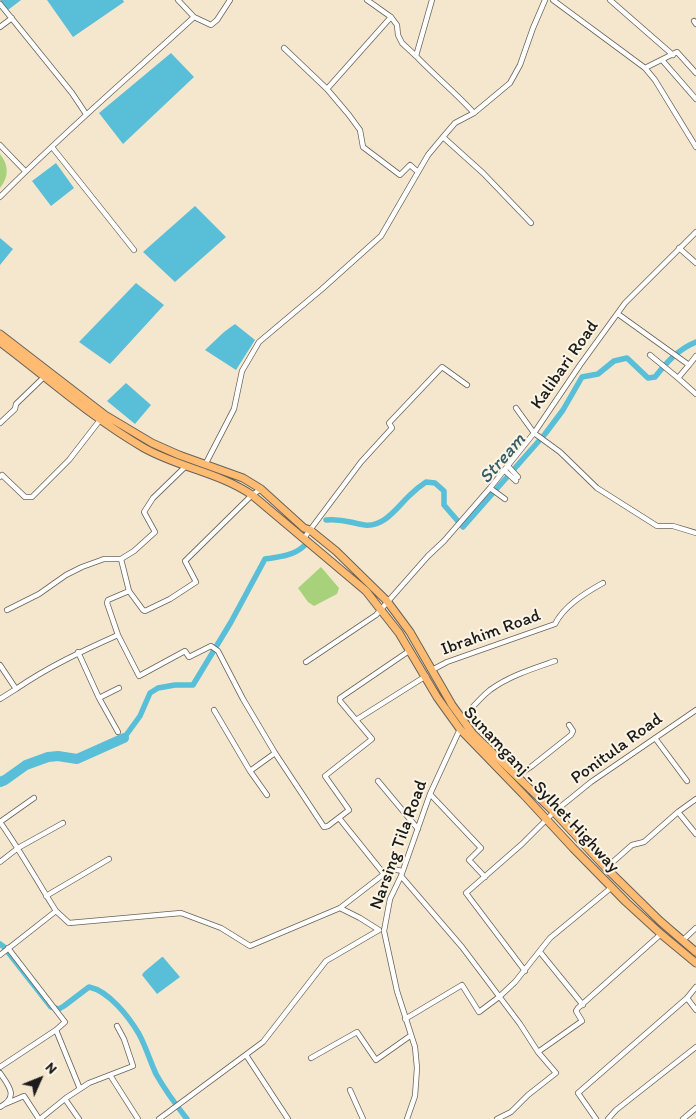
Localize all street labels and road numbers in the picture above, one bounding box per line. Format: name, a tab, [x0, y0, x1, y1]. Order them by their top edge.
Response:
street label: Kalibari Road	[526, 316, 604, 414]
street label: Ibrahim Road	[438, 605, 544, 661]
street label: Sunamganj - Sylhet Highway	[458, 702, 624, 878]
street label: Ponitula Road	[567, 709, 667, 789]
street label: Narsing Tila Road	[366, 777, 432, 913]

